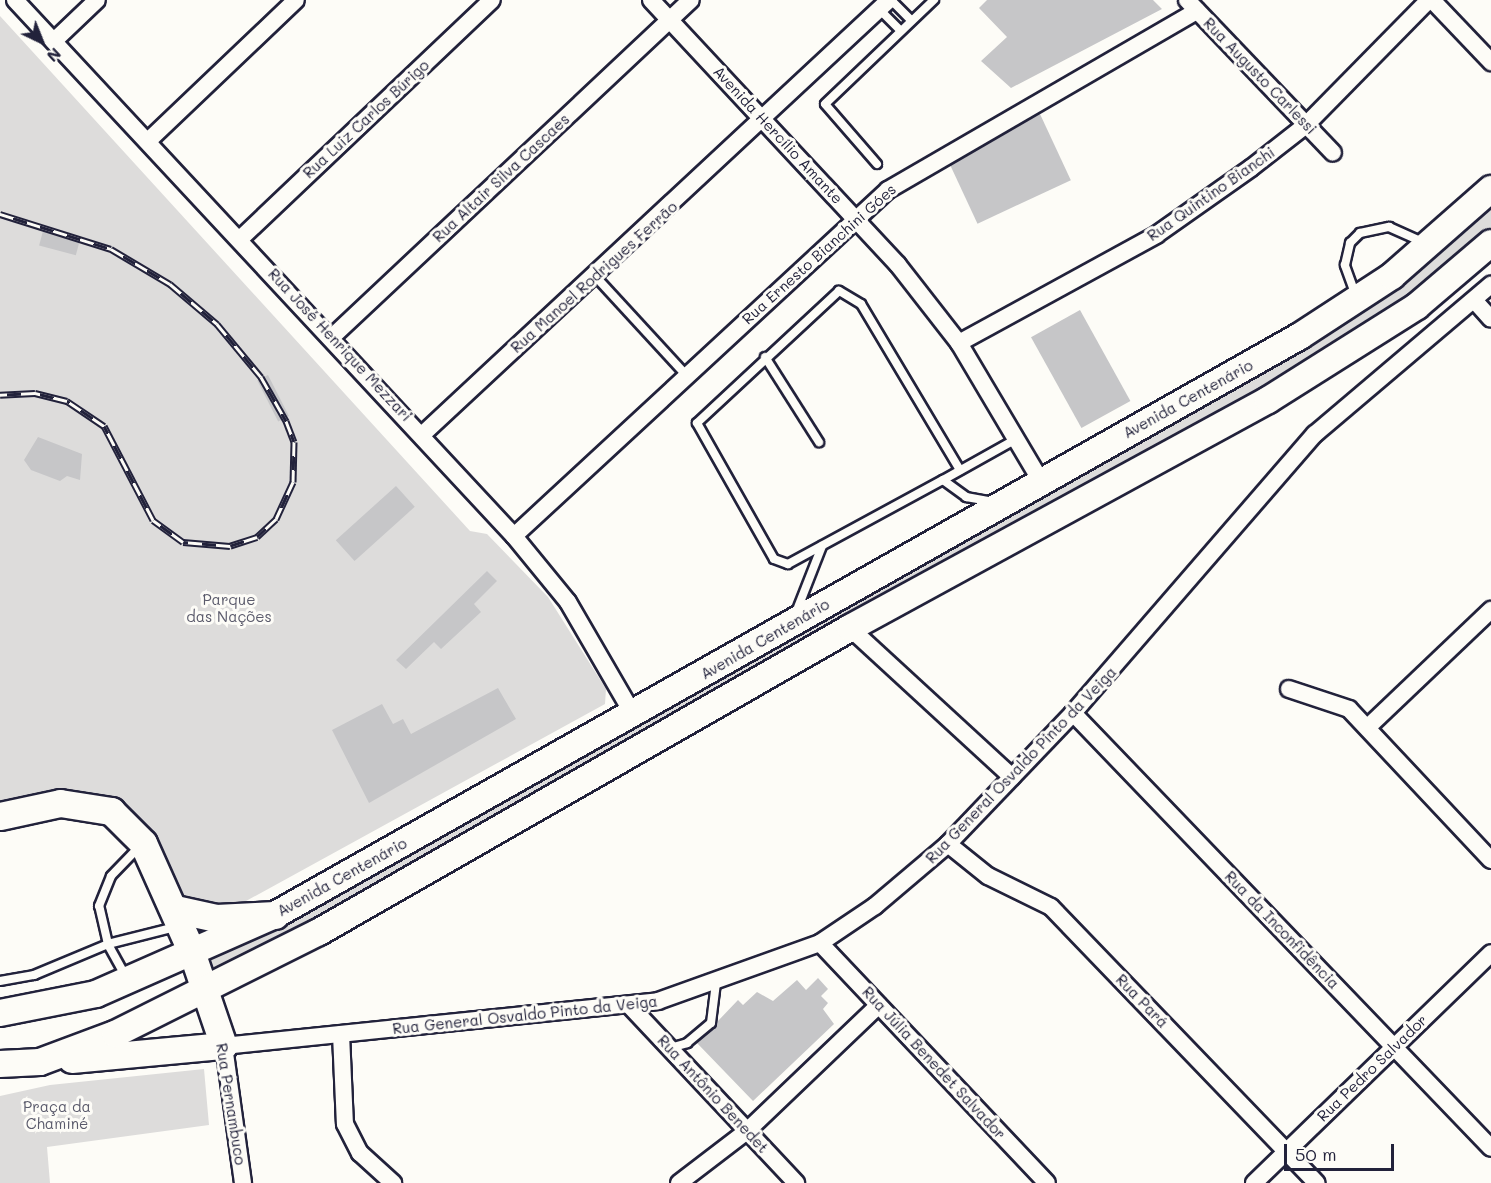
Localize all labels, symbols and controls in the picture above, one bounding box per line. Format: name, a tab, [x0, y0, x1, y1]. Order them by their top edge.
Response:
north arrow	[12, 12, 72, 72]
street label: Rua Augusto Carlessi	[1200, 14, 1320, 138]
text: N	[43, 44, 66, 67]
street label: Rua Luiz Carlos Búrigo	[299, 56, 433, 182]
street label: Avenida Hercílio Amante	[709, 62, 847, 208]
street label: Rua Altair Silva Cascaes	[429, 110, 573, 246]
street label: Rua Quintino Bianchi	[1144, 143, 1278, 245]
street label: Rua Ernesto Bianchini Góes	[738, 180, 900, 328]
street label: Rua Manoel Rodrigues Ferrão	[507, 197, 681, 357]
street label: Rua José Henrique Mezzari	[264, 265, 416, 425]
street label: Avenida Centenário	[1120, 356, 1256, 442]
park label: Parque das Nações	[186, 590, 272, 625]
street label: Avenida Centenário	[697, 595, 833, 683]
street label: Rua General Osvaldo Pinto da Veiga	[922, 663, 1120, 867]
street label: Avenida Centenário	[274, 834, 410, 920]
street label: Rua da Inconfidência	[1221, 867, 1343, 993]
street label: Rua Pará	[1112, 971, 1172, 1031]
street label: Rua Júlia Benedet Salvador	[859, 983, 1009, 1143]
street label: Rua General Osvaldo Pinto da Veiga	[392, 992, 658, 1038]
street label: Rua Pedro Salvador	[1313, 1011, 1431, 1125]
street label: Rua Antônio Benedet	[654, 1031, 772, 1157]
street label: Rua Pernambuco	[212, 1042, 250, 1166]
park label: Praça da Chaminé	[23, 1097, 91, 1132]
scale bar	[1287, 1132, 1396, 1170]
text: 50 m	[1295, 1142, 1337, 1166]

